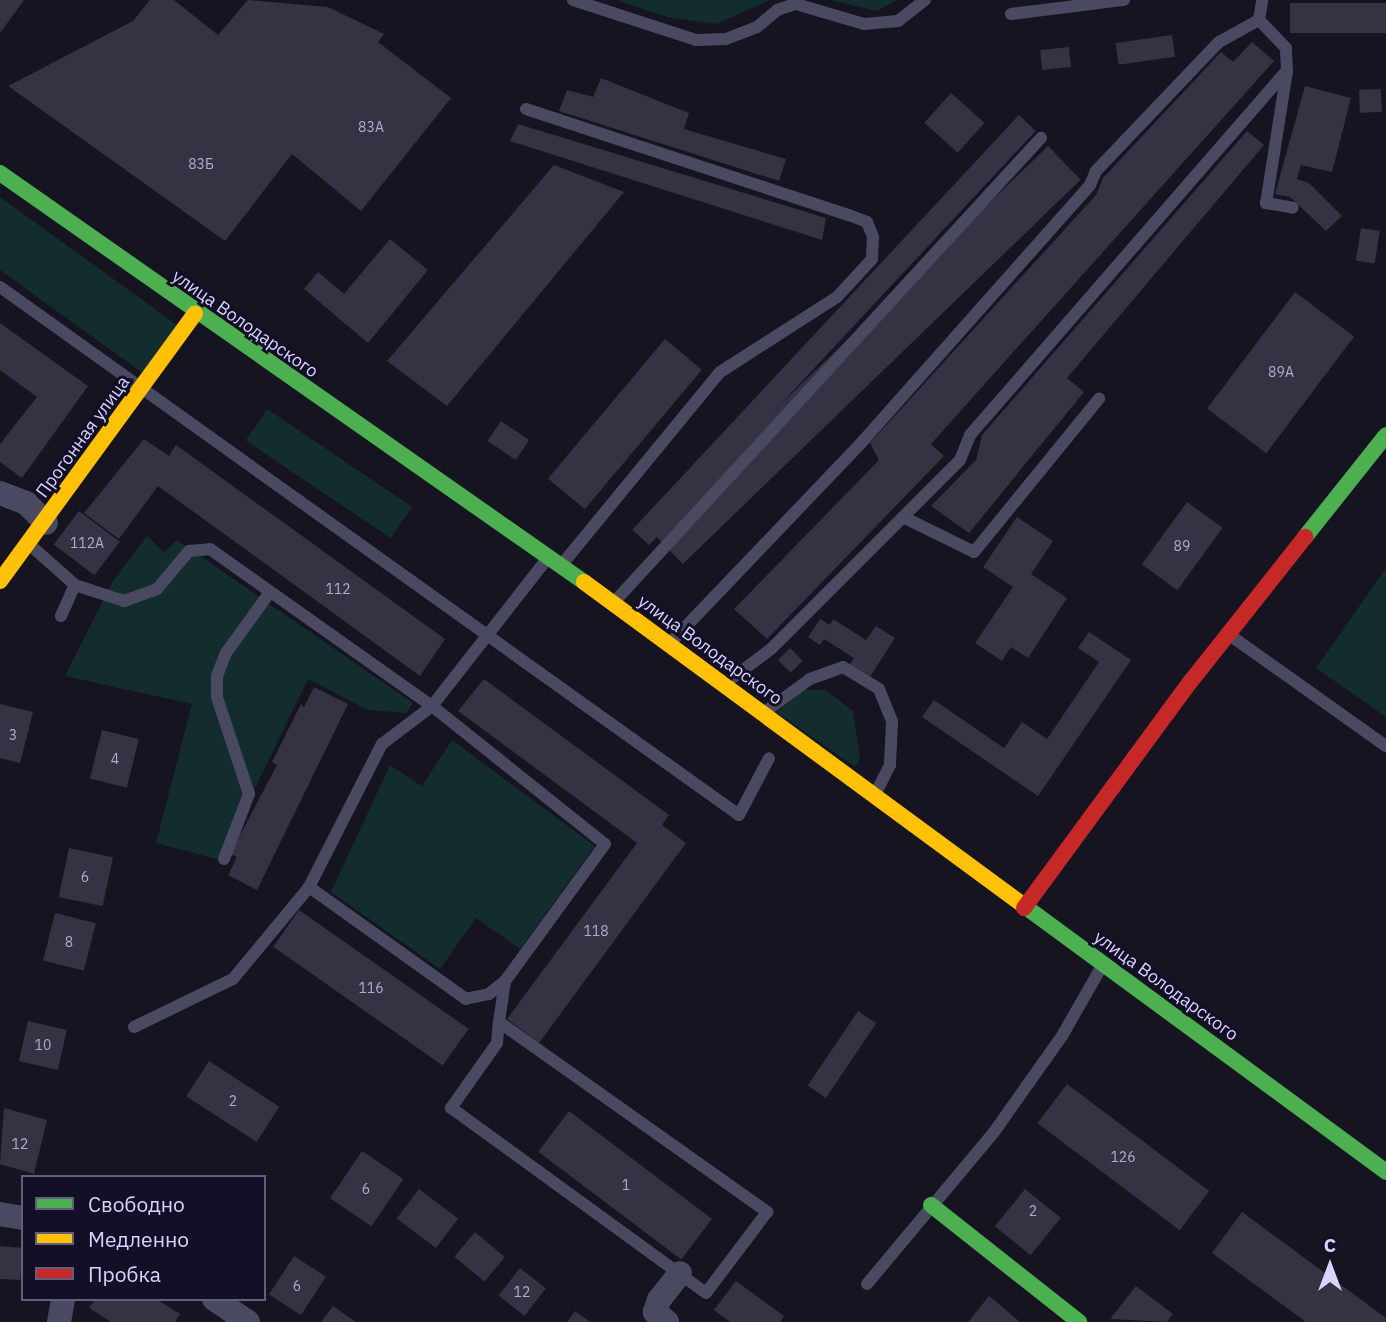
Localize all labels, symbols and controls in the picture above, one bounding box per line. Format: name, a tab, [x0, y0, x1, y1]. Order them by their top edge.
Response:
house number: 83А	[358, 119, 384, 135]
house number: 83Б	[188, 156, 214, 172]
street label: улица Володарского	[168, 265, 322, 383]
house number: 89А	[1268, 364, 1294, 380]
street label: Прогонная улица	[32, 372, 134, 502]
house number: 112А	[70, 535, 104, 551]
house number: 89	[1174, 538, 1190, 554]
house number: 112	[325, 581, 351, 597]
street label: улица Володарского	[634, 590, 786, 710]
house number: 3	[9, 727, 17, 743]
house number: 4	[111, 751, 119, 767]
house number: 6	[81, 869, 89, 885]
house number: 118	[583, 923, 609, 939]
street label: улица Володарского	[1090, 926, 1242, 1046]
house number: 8	[65, 934, 73, 950]
house number: 116	[358, 980, 384, 996]
house number: 10	[35, 1037, 51, 1053]
house number: 2	[229, 1093, 237, 1109]
house number: 12	[12, 1136, 28, 1152]
house number: 126	[1110, 1149, 1136, 1165]
legend	[21, 1175, 266, 1301]
house number: 1	[622, 1177, 630, 1193]
house number: 6	[362, 1181, 370, 1197]
text: Свободно	[88, 1190, 185, 1218]
house number: 2	[1029, 1203, 1037, 1219]
text: Медленно	[88, 1225, 189, 1253]
north arrow	[1295, 1231, 1365, 1301]
text: С	[1324, 1233, 1336, 1257]
text: Пробка	[88, 1260, 161, 1288]
house number: 6	[293, 1278, 301, 1294]
house number: 12	[514, 1284, 530, 1300]

